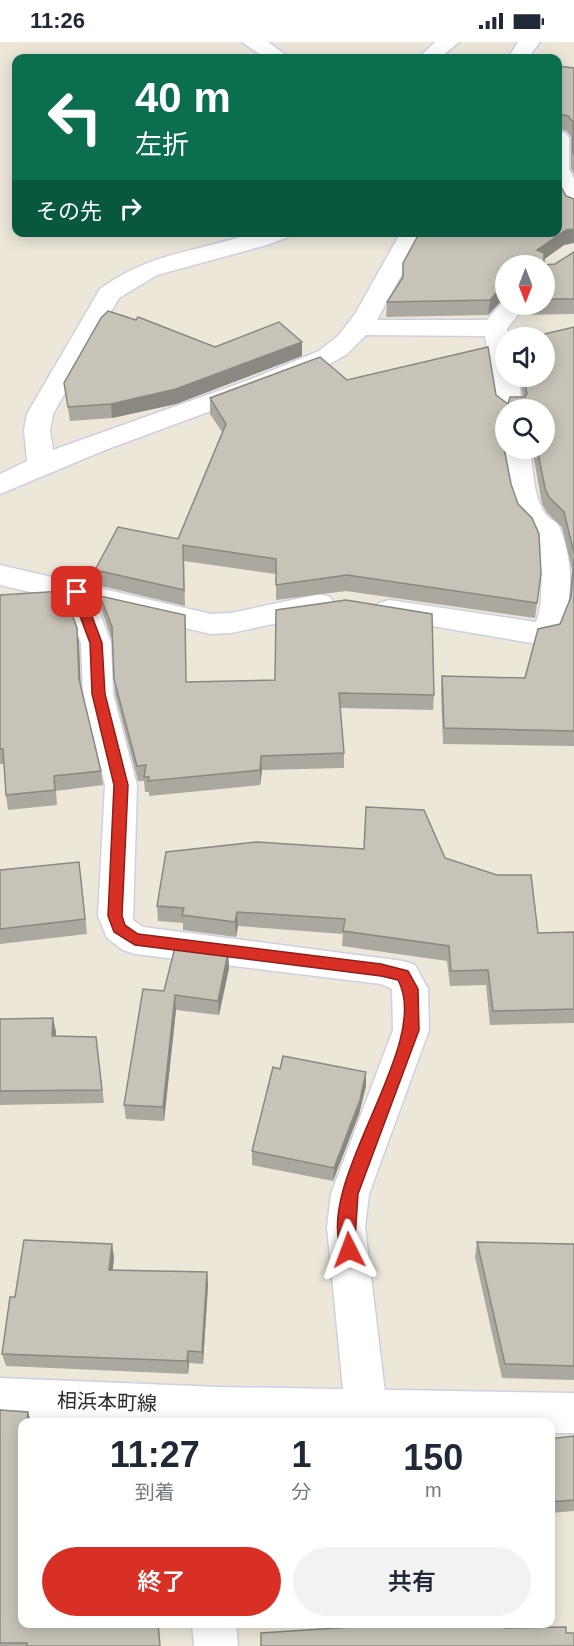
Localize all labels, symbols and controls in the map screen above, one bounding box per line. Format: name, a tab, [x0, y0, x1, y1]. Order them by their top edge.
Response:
text: 11:26	[30, 8, 85, 33]
text: 40 m	[135, 74, 231, 121]
icon: left	[36, 78, 114, 156]
text: 左折	[135, 130, 189, 160]
icon: right	[114, 192, 147, 225]
text: その先	[36, 199, 102, 224]
north arrow	[495, 255, 555, 315]
map controls	[495, 255, 555, 459]
button: sound	[495, 327, 555, 387]
button: search	[495, 399, 555, 459]
pin	[51, 566, 102, 617]
icon: arrive	[60, 575, 93, 608]
position arrow	[317, 1218, 381, 1282]
street label: 相浜本町線	[57, 1389, 157, 1415]
text: 11:27	[110, 1434, 200, 1475]
text: 1	[291, 1434, 312, 1475]
text: 150	[403, 1437, 463, 1478]
text: m	[425, 1479, 442, 1501]
text: 到着	[135, 1481, 175, 1503]
text: 分	[291, 1481, 311, 1503]
button: 終了	[42, 1547, 281, 1616]
button: 共有	[293, 1547, 531, 1616]

